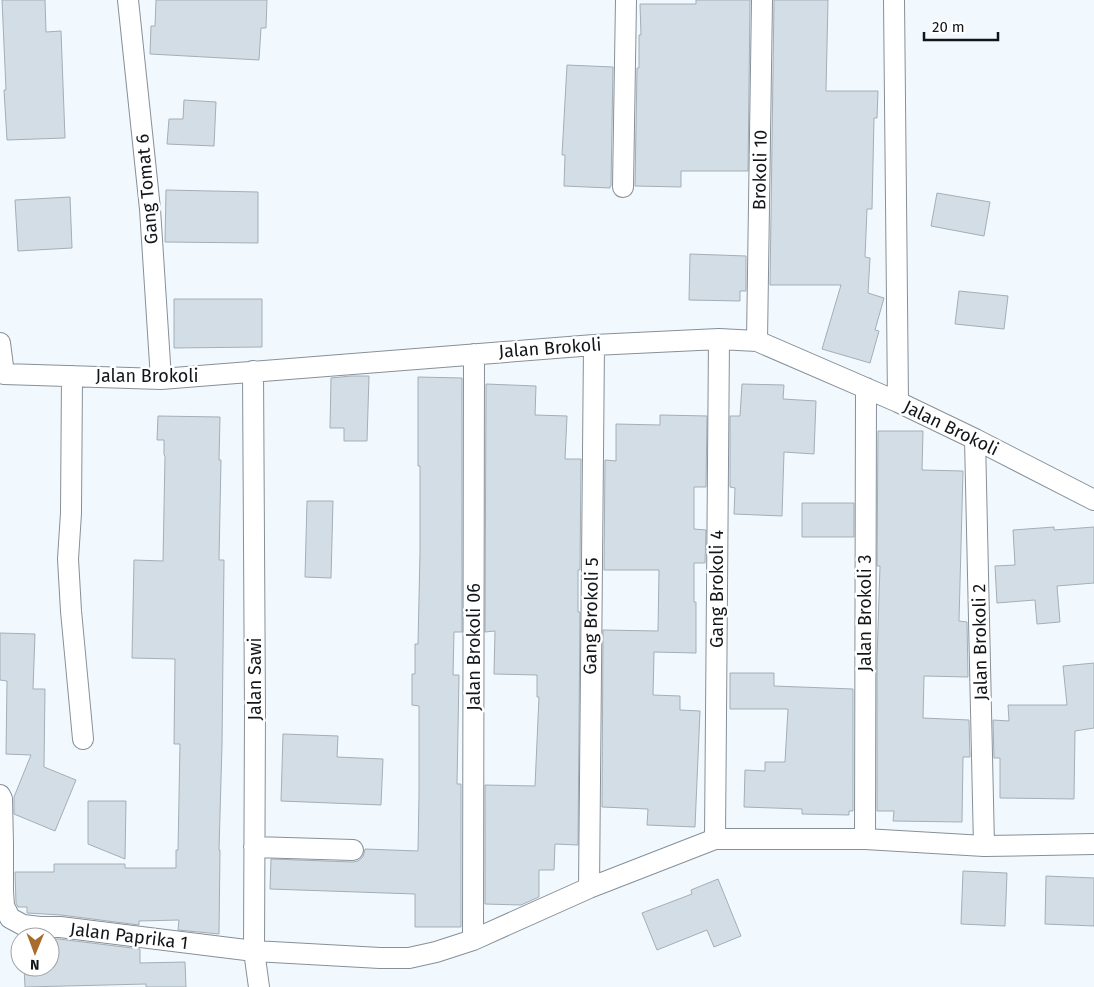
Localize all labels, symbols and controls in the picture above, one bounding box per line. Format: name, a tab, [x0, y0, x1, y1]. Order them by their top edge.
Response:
scale bar	[924, 10, 998, 42]
text: 20 m	[932, 18, 965, 36]
street label: Brokoli 10	[748, 130, 772, 210]
street label: Gang Tomat 6	[131, 133, 163, 245]
street label: Jalan Brokoli	[498, 333, 602, 363]
street label: Jalan Brokoli	[95, 365, 199, 387]
street label: Jalan Brokoli	[900, 395, 1002, 461]
street label: Gang Brokoli 4	[706, 530, 728, 648]
street label: Jalan Brokoli 3	[854, 555, 876, 671]
street label: Gang Brokoli 5	[579, 557, 603, 675]
street label: Jalan Brokoli 06	[463, 583, 485, 711]
street label: Jalan Brokoli 2	[968, 583, 992, 701]
street label: Jalan Sawi	[244, 638, 266, 720]
street label: Jalan Paprika 1	[69, 918, 189, 954]
north arrow	[10, 927, 60, 977]
text: N	[30, 956, 40, 973]

